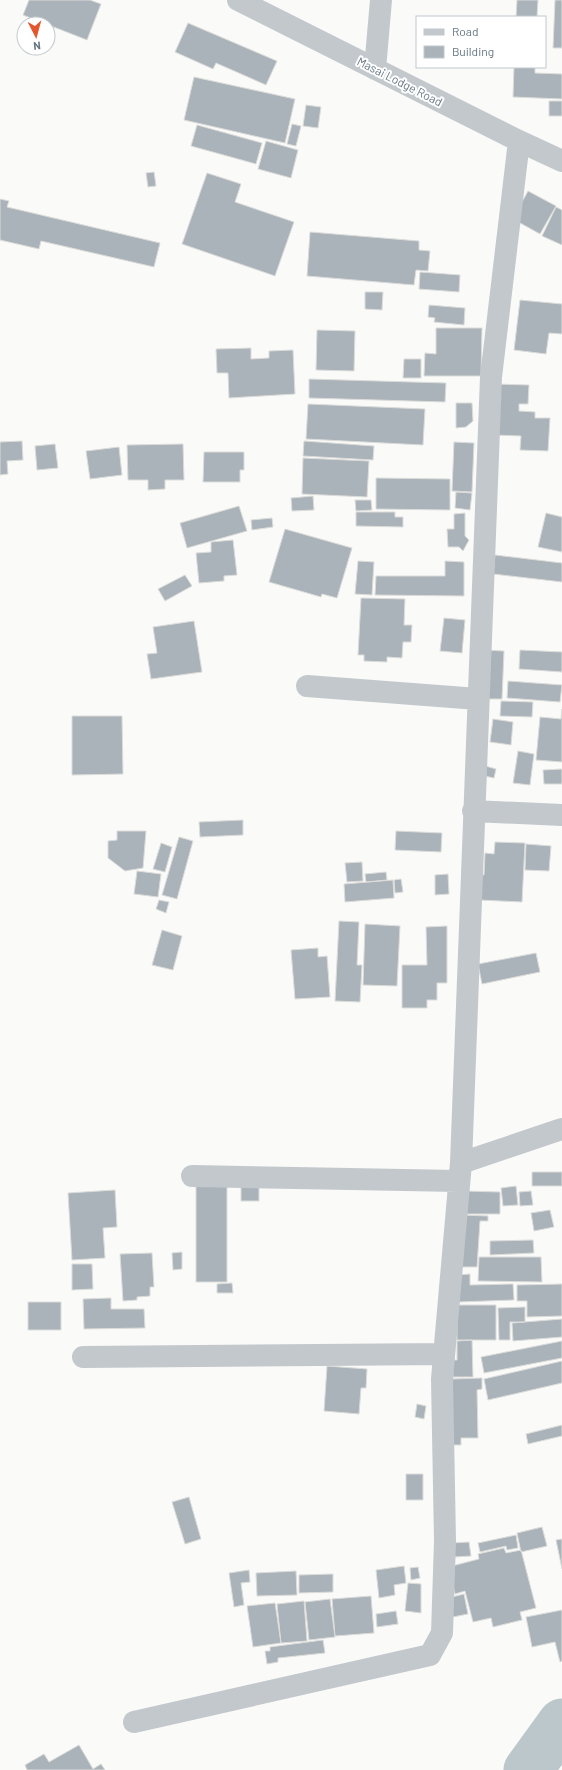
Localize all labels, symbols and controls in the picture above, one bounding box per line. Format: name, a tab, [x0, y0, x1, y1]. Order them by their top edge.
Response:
north arrow	[16, 16, 56, 56]
legend	[416, 16, 546, 68]
text: Road	[452, 24, 479, 38]
text: N	[33, 40, 41, 53]
text: Building	[452, 44, 494, 58]
street label: Masai Lodge Road	[355, 53, 445, 109]

